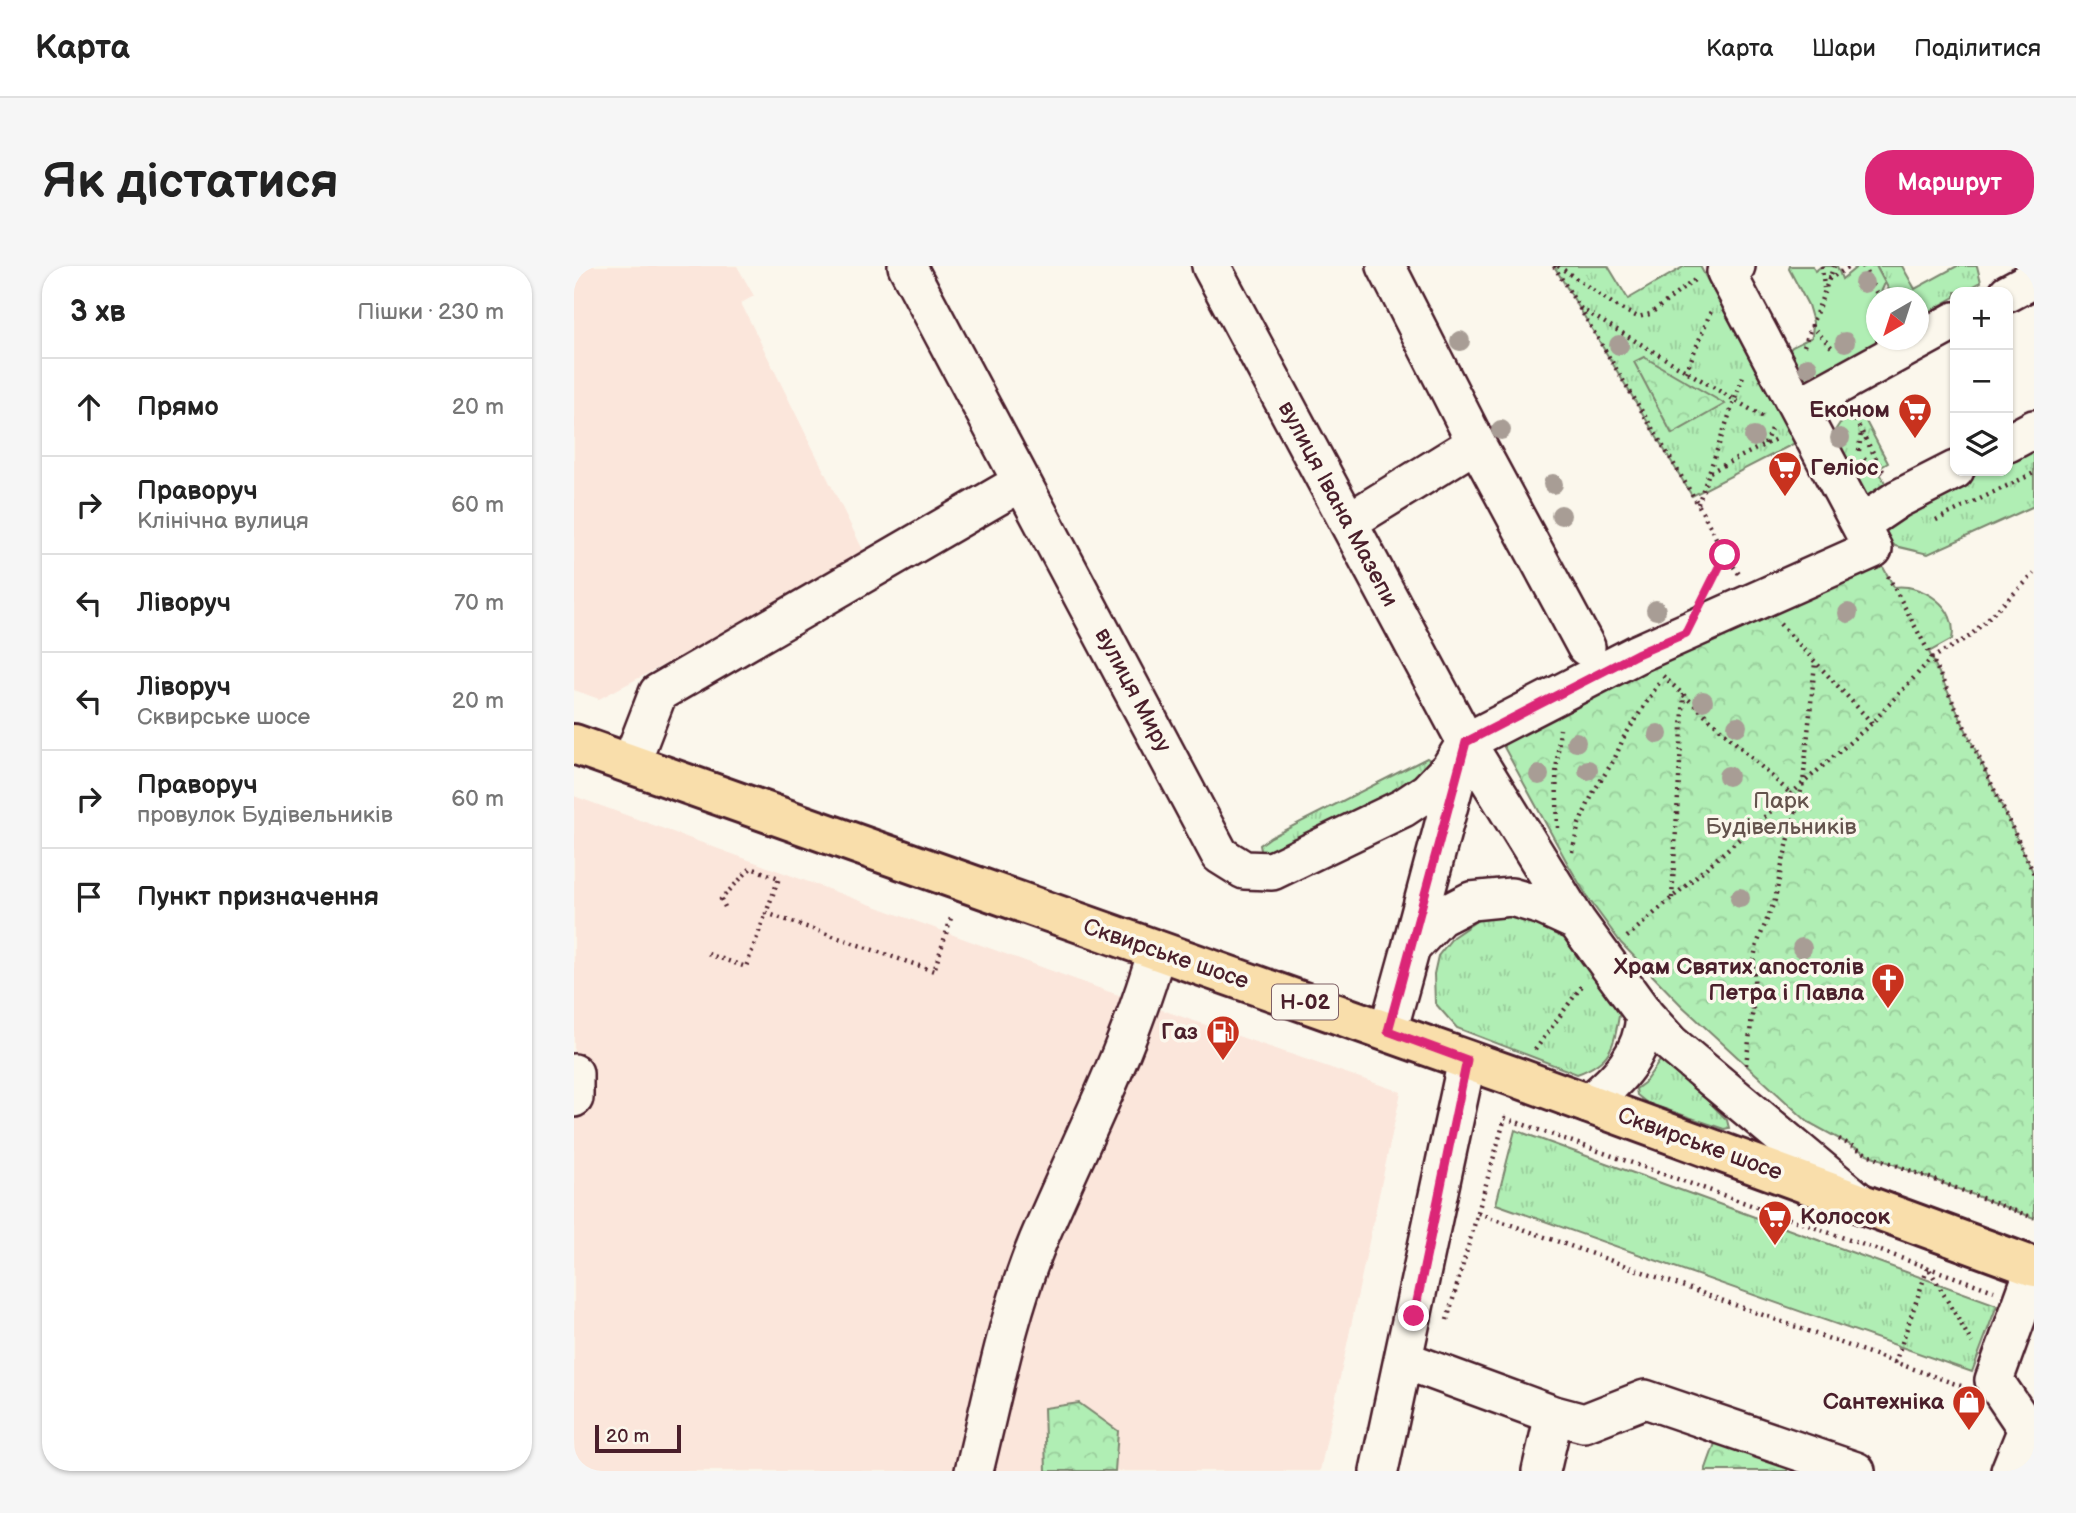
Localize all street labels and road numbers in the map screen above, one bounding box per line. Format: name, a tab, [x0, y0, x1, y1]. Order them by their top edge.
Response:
street label: вулиця Івана Мазепи	[1272, 396, 1404, 612]
street label: вулиця Миру	[1089, 623, 1178, 757]
street label: Сквирське шосе	[1079, 913, 1253, 996]
road number: Н-02	[1272, 984, 1338, 1020]
street label: Сквирське шосе	[1614, 1101, 1786, 1187]

